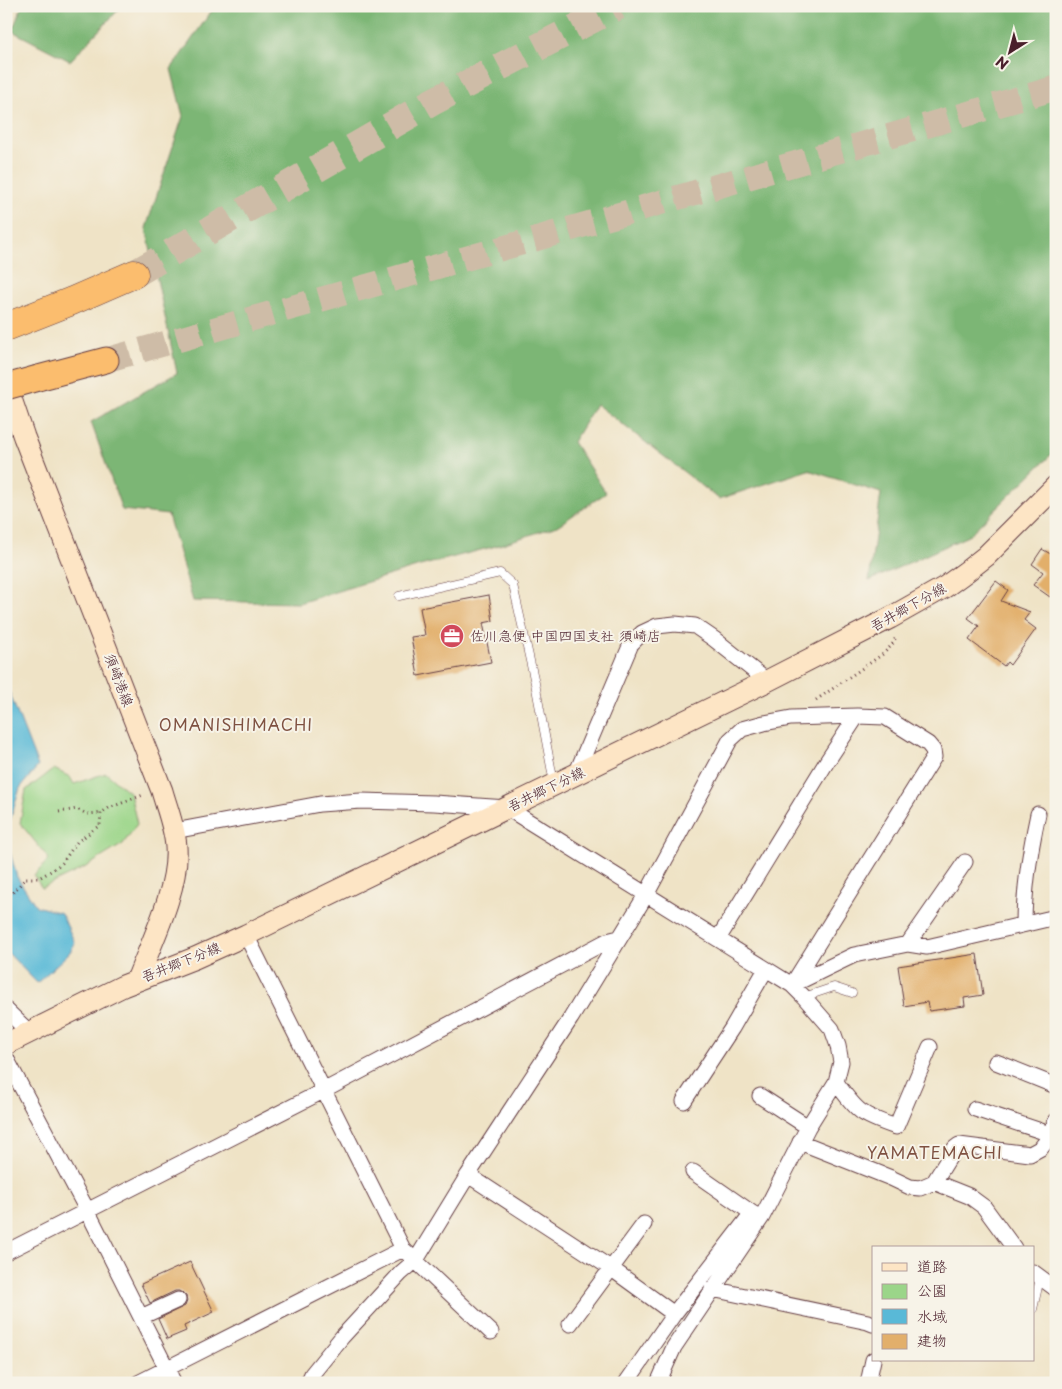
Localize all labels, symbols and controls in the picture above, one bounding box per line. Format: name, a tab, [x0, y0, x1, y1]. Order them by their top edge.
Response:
north arrow	[984, 28, 1034, 78]
text: N	[991, 51, 1013, 75]
street label: 吾井郷下分線	[866, 577, 950, 636]
office icon: 佐川急便 中国四国支社 須崎店	[439, 623, 465, 649]
place label: 佐川急便 中国四国支社 須崎店	[470, 625, 661, 646]
street label: 須崎港線	[100, 650, 139, 710]
district label: OMANISHIMACHI	[159, 712, 313, 736]
street label: 吾井郷下分線	[503, 761, 588, 816]
street label: 吾井郷下分線	[138, 936, 224, 987]
district label: YAMATEMACHI	[867, 1140, 1003, 1164]
legend	[872, 1246, 1034, 1362]
text: 道路	[917, 1254, 947, 1277]
text: 公園	[917, 1278, 947, 1301]
text: 水域	[917, 1304, 947, 1327]
text: 建物	[917, 1328, 947, 1351]

